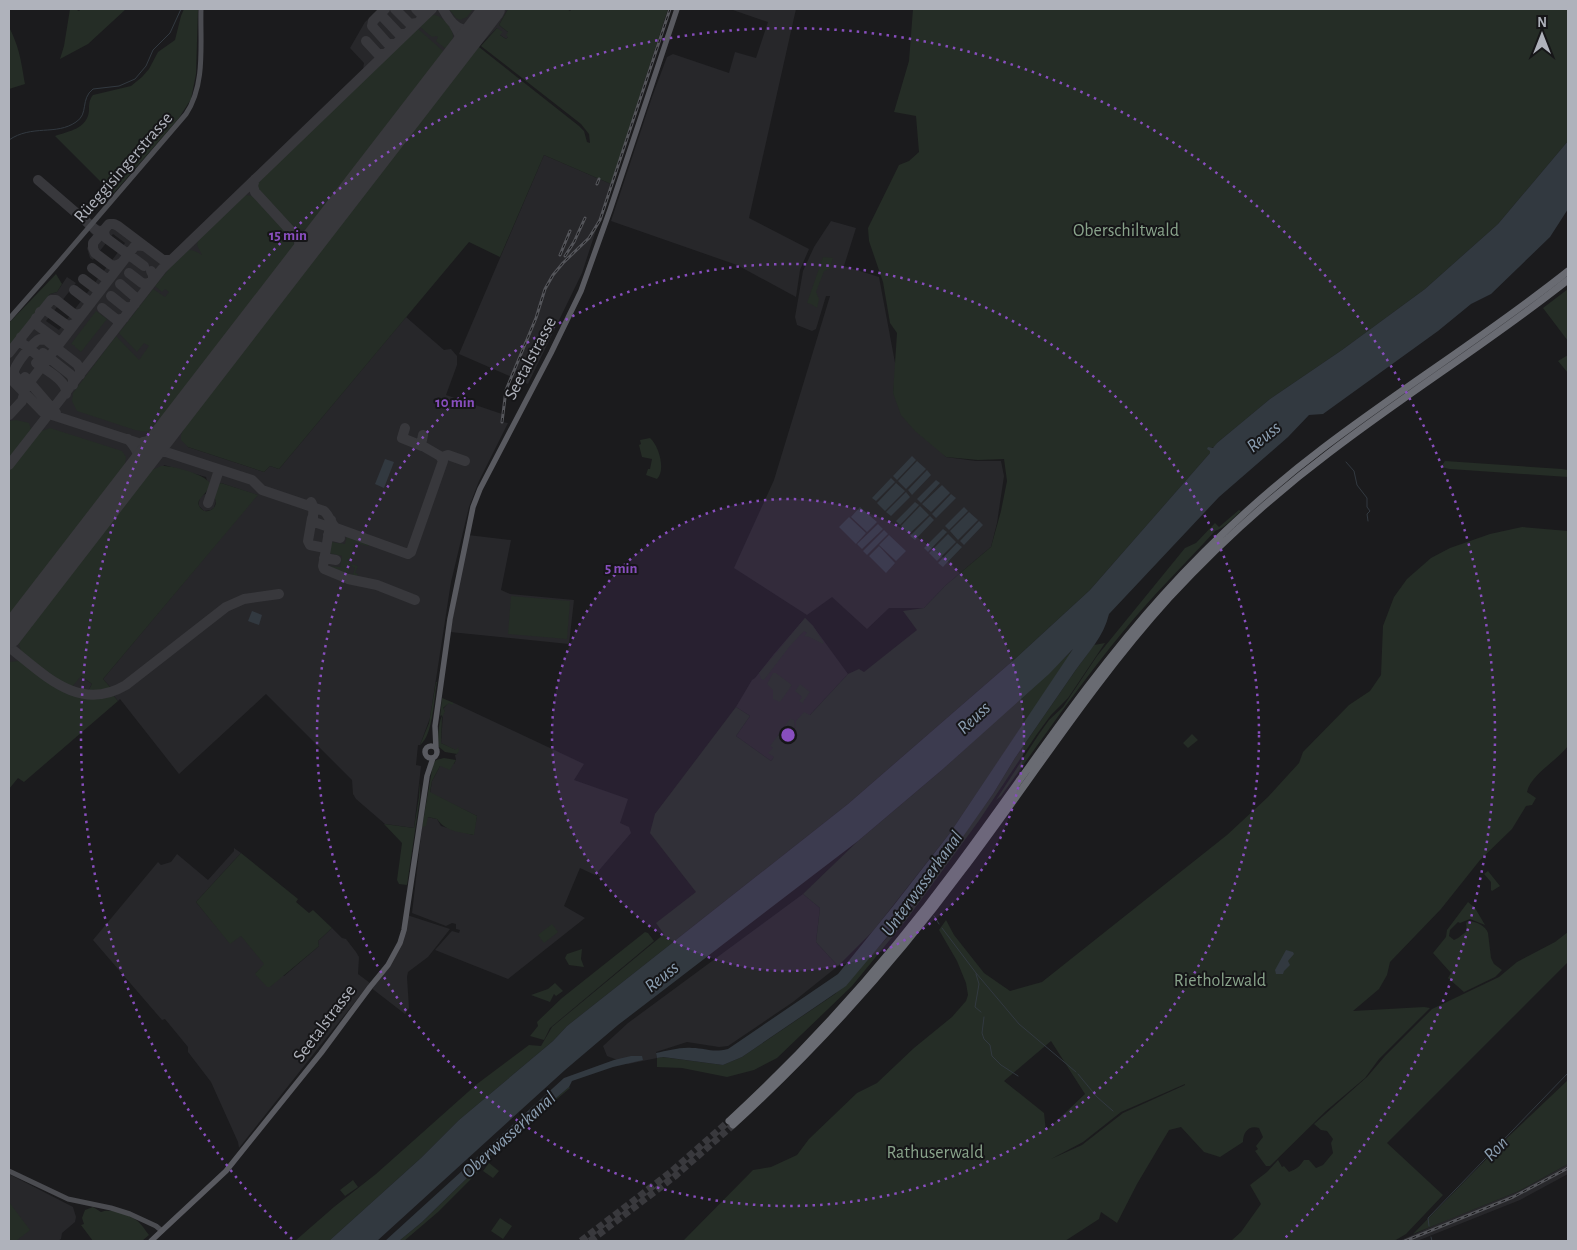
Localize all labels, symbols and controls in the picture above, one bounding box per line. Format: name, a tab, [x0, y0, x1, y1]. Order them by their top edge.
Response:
north arrow	[1517, 10, 1567, 60]
text: N	[1537, 16, 1547, 30]
street label: Rüeggisingerstrasse	[71, 109, 176, 226]
park label: Oberschiltwald	[1073, 222, 1179, 240]
text: 15 min	[269, 228, 307, 243]
street label: Seetalstrasse	[502, 314, 560, 403]
text: 10 min	[435, 395, 475, 410]
water label: Reuss	[1243, 418, 1285, 456]
text: 5 min	[605, 561, 637, 576]
water label: Reuss	[954, 698, 994, 738]
centre of rings	[779, 726, 797, 744]
water label: Unterwasserkanal	[878, 828, 967, 940]
water label: Reuss	[641, 958, 683, 996]
park label: Rietholzwald	[1174, 972, 1266, 990]
street label: Seetalstrasse	[290, 982, 359, 1065]
water label: Oberwasserkanal	[458, 1088, 560, 1182]
water label: Ron	[1480, 1133, 1512, 1165]
park label: Rathuserwald	[886, 1144, 984, 1162]

